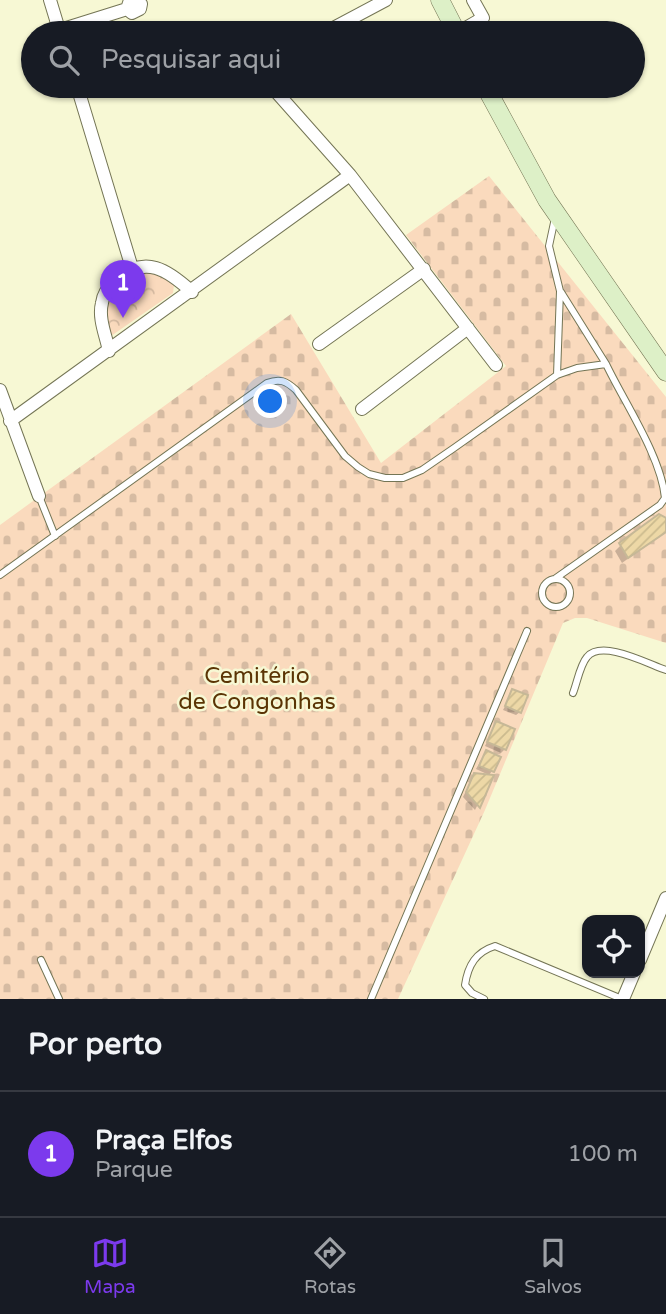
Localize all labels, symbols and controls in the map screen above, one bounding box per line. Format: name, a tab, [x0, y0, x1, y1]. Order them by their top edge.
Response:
search box	[21, 21, 645, 98]
icon: search	[45, 41, 83, 79]
text: Pesquisar aqui	[101, 44, 281, 75]
pin: 1	[100, 260, 146, 318]
your location	[253, 384, 287, 418]
park label: Cemitério de Congonhas	[178, 662, 336, 716]
map controls	[582, 915, 645, 978]
button: locate	[582, 915, 645, 978]
text: Por perto	[28, 1026, 162, 1063]
text: Praça Elfos	[95, 1125, 233, 1156]
text: 1	[44, 1140, 58, 1168]
text: 100 m	[568, 1140, 638, 1168]
text: Parque	[95, 1156, 173, 1184]
tab: Mapa	[84, 1234, 136, 1298]
tab: Rotas	[304, 1234, 356, 1298]
tab: Salvos	[524, 1234, 582, 1298]

